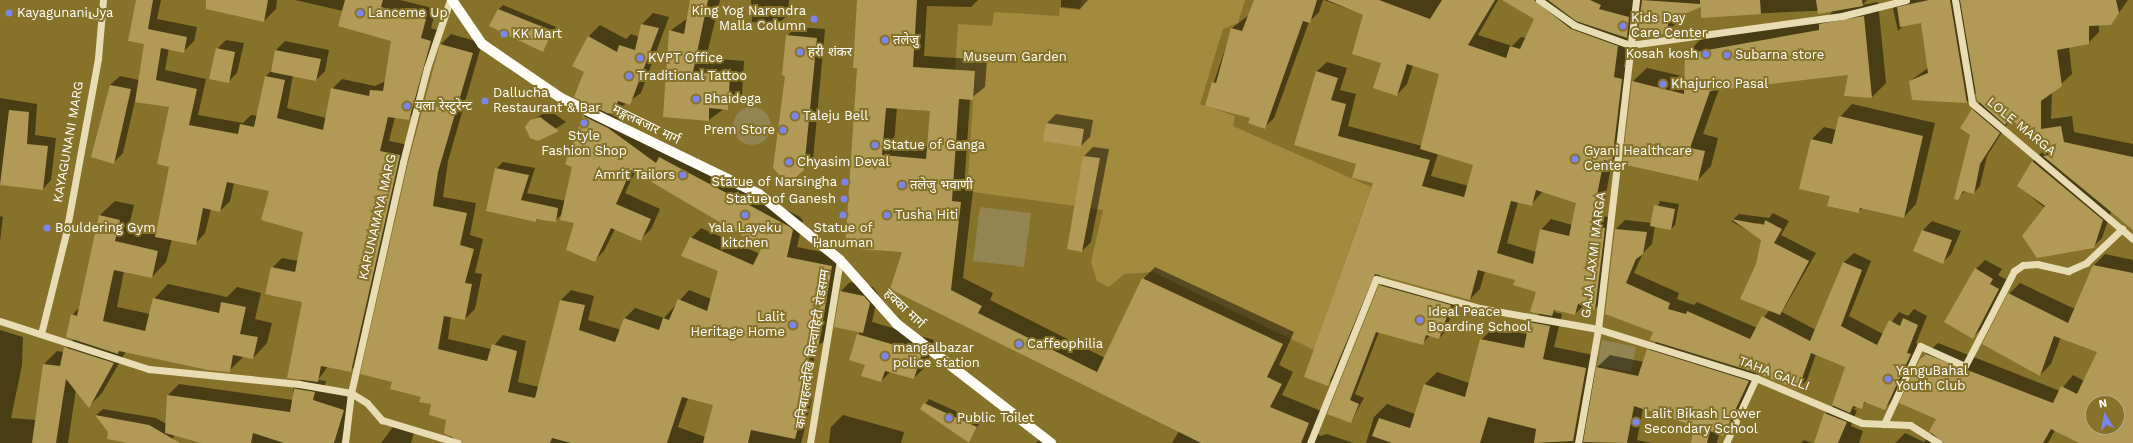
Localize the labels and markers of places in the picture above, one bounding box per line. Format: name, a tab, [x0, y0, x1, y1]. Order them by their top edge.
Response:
place label: King Yog Narendra Malla Column	[691, 4, 806, 35]
place label: Kayagunani Jya	[17, 5, 114, 21]
place label: Lanceme Up	[368, 5, 448, 21]
marker: Kayagunani Jya	[4, 8, 14, 18]
marker: Lanceme Up	[355, 8, 365, 18]
place label: Kids Day Care Center	[1631, 11, 1707, 42]
marker: King Yog Narendra Malla Column	[809, 14, 819, 24]
marker: Kids Day Care Center	[1618, 21, 1628, 31]
place label: KK Mart	[512, 26, 562, 42]
marker: KK Mart	[499, 29, 509, 39]
place label: तलेजु	[893, 32, 919, 48]
marker: तलेजु	[880, 35, 890, 45]
place label: हरी शंकर	[808, 44, 852, 60]
place label: Kosah kosh	[1626, 46, 1698, 62]
marker: हरी शंकर	[795, 47, 805, 57]
place label: Subarna store	[1735, 47, 1825, 63]
marker: Kosah kosh	[1701, 49, 1711, 59]
place label: KVPT Office	[648, 50, 723, 66]
marker: Subarna store	[1722, 50, 1732, 60]
marker: KVPT Office	[635, 53, 645, 63]
place label: Traditional Tattoo	[637, 68, 748, 84]
marker: Traditional Tattoo	[624, 71, 634, 81]
place label: Khajurico Pasal	[1671, 76, 1768, 92]
marker: Khajurico Pasal	[1658, 79, 1668, 89]
place label: Dallucha Restaurant & Bar	[493, 86, 601, 117]
place label: Bhaidega	[704, 91, 761, 107]
marker: Bhaidega	[691, 94, 701, 104]
marker: Dallucha Restaurant & Bar	[480, 96, 490, 106]
place label: यला रेस्टुरेन्ट	[415, 98, 472, 114]
marker: यला रेस्टुरेन्ट	[402, 101, 412, 111]
place label: Taleju Bell	[803, 108, 868, 124]
marker: Taleju Bell	[790, 111, 800, 121]
marker: Style Fashion Shop	[579, 118, 589, 128]
place label: Prem Store	[703, 122, 775, 138]
marker: Prem Store	[778, 125, 788, 135]
place label: Style Fashion Shop	[541, 129, 627, 160]
place label: Statue of Ganga	[883, 137, 986, 153]
marker: Statue of Ganga	[870, 140, 880, 150]
place label: Gyani Healthcare Center	[1584, 144, 1692, 175]
marker: Gyani Healthcare Center	[1569, 153, 1581, 165]
place label: Chyasim Deval	[797, 154, 889, 170]
marker: Chyasim Deval	[784, 157, 794, 167]
place label: Amrit Tailors	[594, 167, 675, 183]
marker: Amrit Tailors	[678, 170, 688, 180]
place label: Statue of Narsingha	[711, 174, 837, 190]
marker: Statue of Narsingha	[840, 177, 850, 187]
place label: तलेजु भवाणी	[910, 177, 973, 193]
marker: तलेजु भवाणी	[897, 180, 907, 190]
place label: Statue of Ganesh	[725, 191, 836, 207]
marker: Statue of Ganesh	[839, 194, 849, 204]
place label: Tusha Hiti	[895, 207, 959, 223]
marker: Yala Layeku kitchen	[740, 210, 750, 220]
marker: Statue of Hanuman	[838, 210, 848, 220]
marker: Tusha Hiti	[882, 210, 892, 220]
place label: Bouldering Gym	[55, 220, 156, 236]
place label: Yala Layeku kitchen	[708, 221, 782, 252]
place label: Statue of Hanuman	[813, 221, 873, 252]
marker: Bouldering Gym	[42, 223, 52, 233]
place label: Ideal Peace Boarding School	[1428, 305, 1531, 336]
place label: Lalit Heritage Home	[691, 310, 785, 341]
marker: Ideal Peace Boarding School	[1415, 315, 1425, 325]
marker: Lalit Heritage Home	[788, 320, 798, 330]
place label: Caffeophilia	[1027, 336, 1103, 352]
marker: Caffeophilia	[1014, 339, 1024, 349]
place label: mangalbazar police station	[893, 341, 980, 372]
marker: mangalbazar police station	[880, 351, 890, 361]
place label: YanguBahal Youth Club	[1896, 364, 1968, 395]
marker: YanguBahal Youth Club	[1883, 374, 1893, 384]
place label: Lalit Bikash Lower Secondary School	[1644, 407, 1761, 438]
place label: Public Toilet	[957, 410, 1035, 426]
marker: Public Toilet	[944, 413, 954, 423]
marker: Lalit Bikash Lower Secondary School	[1631, 417, 1641, 427]

